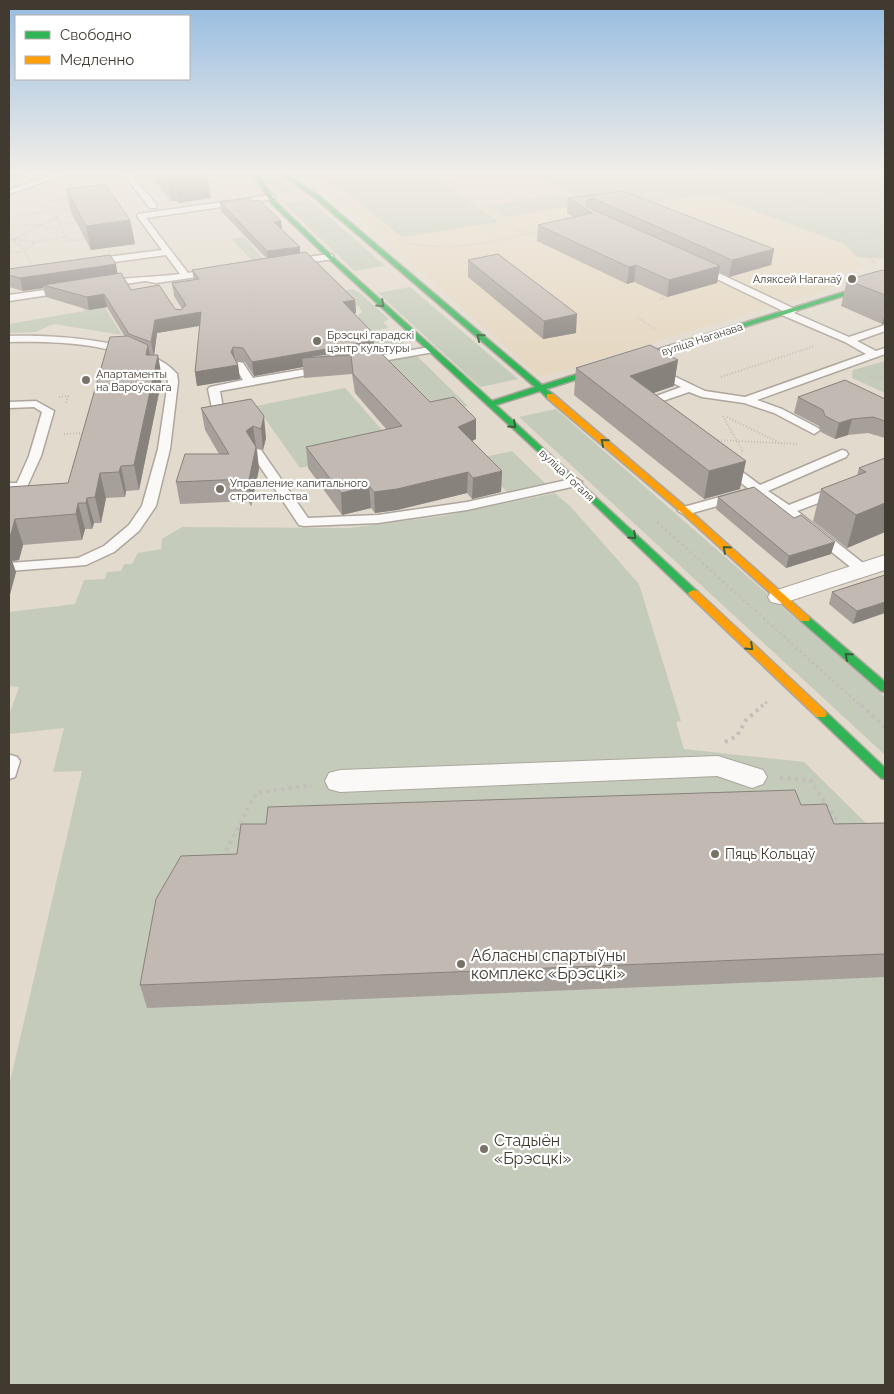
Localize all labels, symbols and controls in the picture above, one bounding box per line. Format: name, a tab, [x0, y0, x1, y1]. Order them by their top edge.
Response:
legend	[15, 15, 190, 80]
text: Свободно	[60, 26, 132, 44]
text: Медленно	[60, 51, 134, 69]
place label: Аляксей Наганаў	[753, 273, 842, 286]
marker: Аляксей Наганаў	[846, 273, 858, 285]
one-way arrow	[375, 298, 384, 307]
street label: вуліца Наганава	[660, 320, 744, 359]
place label: Брэсцкі гарадскі цэнтр культуры	[327, 329, 414, 355]
one-way arrow	[477, 334, 486, 342]
marker: Брэсцкі гарадскі цэнтр культуры	[311, 335, 323, 347]
place label: Апартаменты на Вароўскага	[96, 368, 172, 394]
marker: Апартаменты на Вароўскага	[80, 374, 92, 386]
one-way arrow	[508, 419, 517, 428]
one-way arrow	[600, 439, 609, 448]
street label: вуліца Гогаля	[537, 447, 597, 504]
place label: Управление капитального строительства	[230, 477, 368, 503]
marker: Управление капитального строительства	[214, 483, 226, 495]
one-way arrow	[627, 530, 636, 539]
one-way arrow	[723, 546, 732, 555]
one-way arrow	[745, 641, 754, 650]
one-way arrow	[845, 653, 854, 662]
place label: Пяць Кольцаў	[725, 846, 816, 862]
marker: Пяць Кольцаў	[709, 848, 721, 860]
place label: Абласны спартыўны комплекс «Брэсцкі»	[471, 946, 626, 983]
marker: Абласны спартыўны комплекс «Брэсцкі»	[455, 958, 467, 970]
place label: Стадыён «Брэсцкі»	[494, 1131, 571, 1168]
marker: Стадыён «Брэсцкі»	[478, 1143, 490, 1155]

